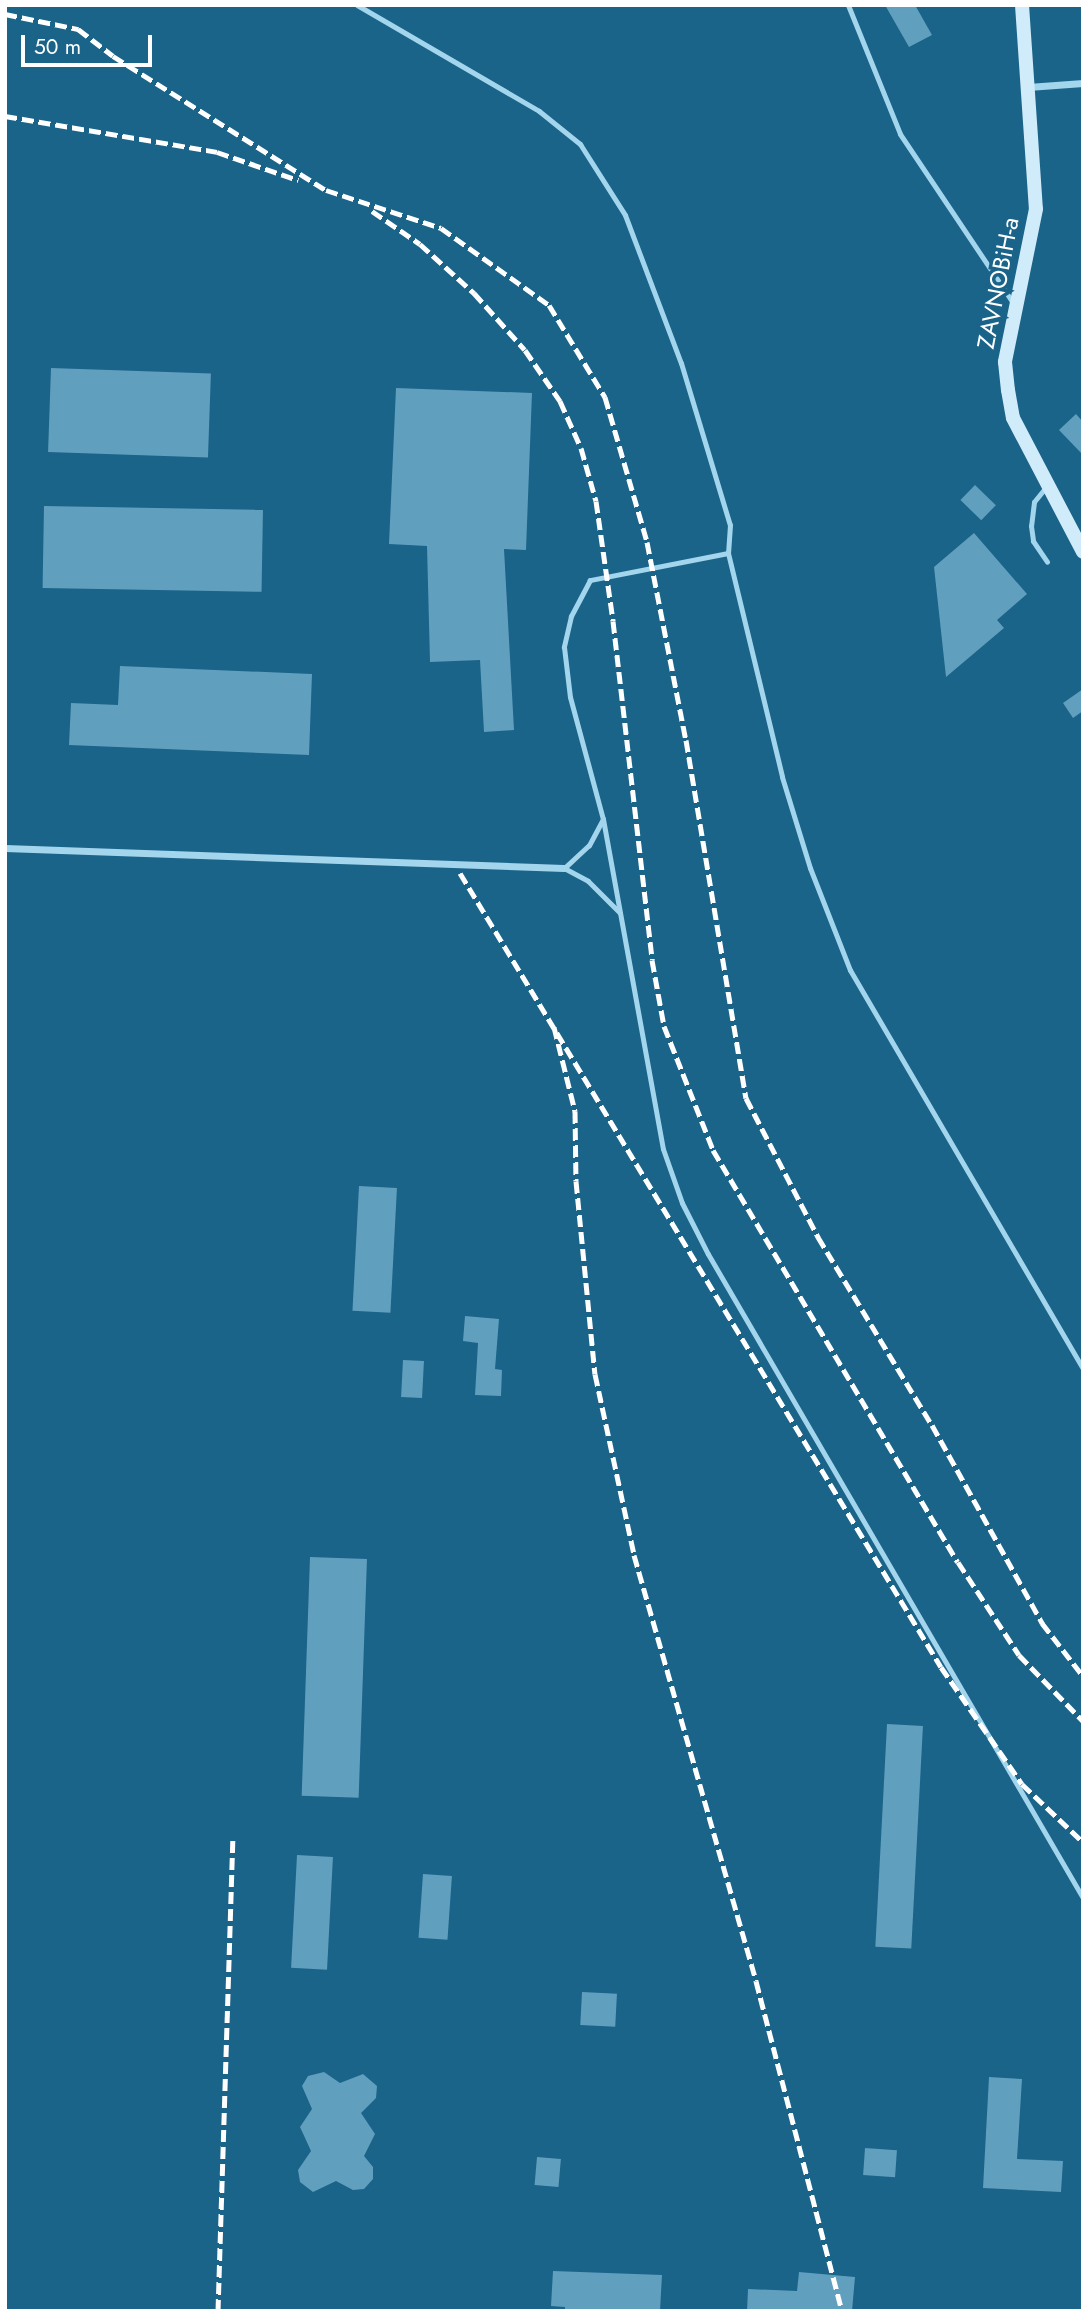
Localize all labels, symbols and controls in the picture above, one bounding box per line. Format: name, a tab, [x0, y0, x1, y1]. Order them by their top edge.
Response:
scale bar	[24, 21, 156, 65]
text: 50 m	[34, 32, 81, 62]
street label: ZAVNOBiH-a	[971, 215, 1025, 351]

